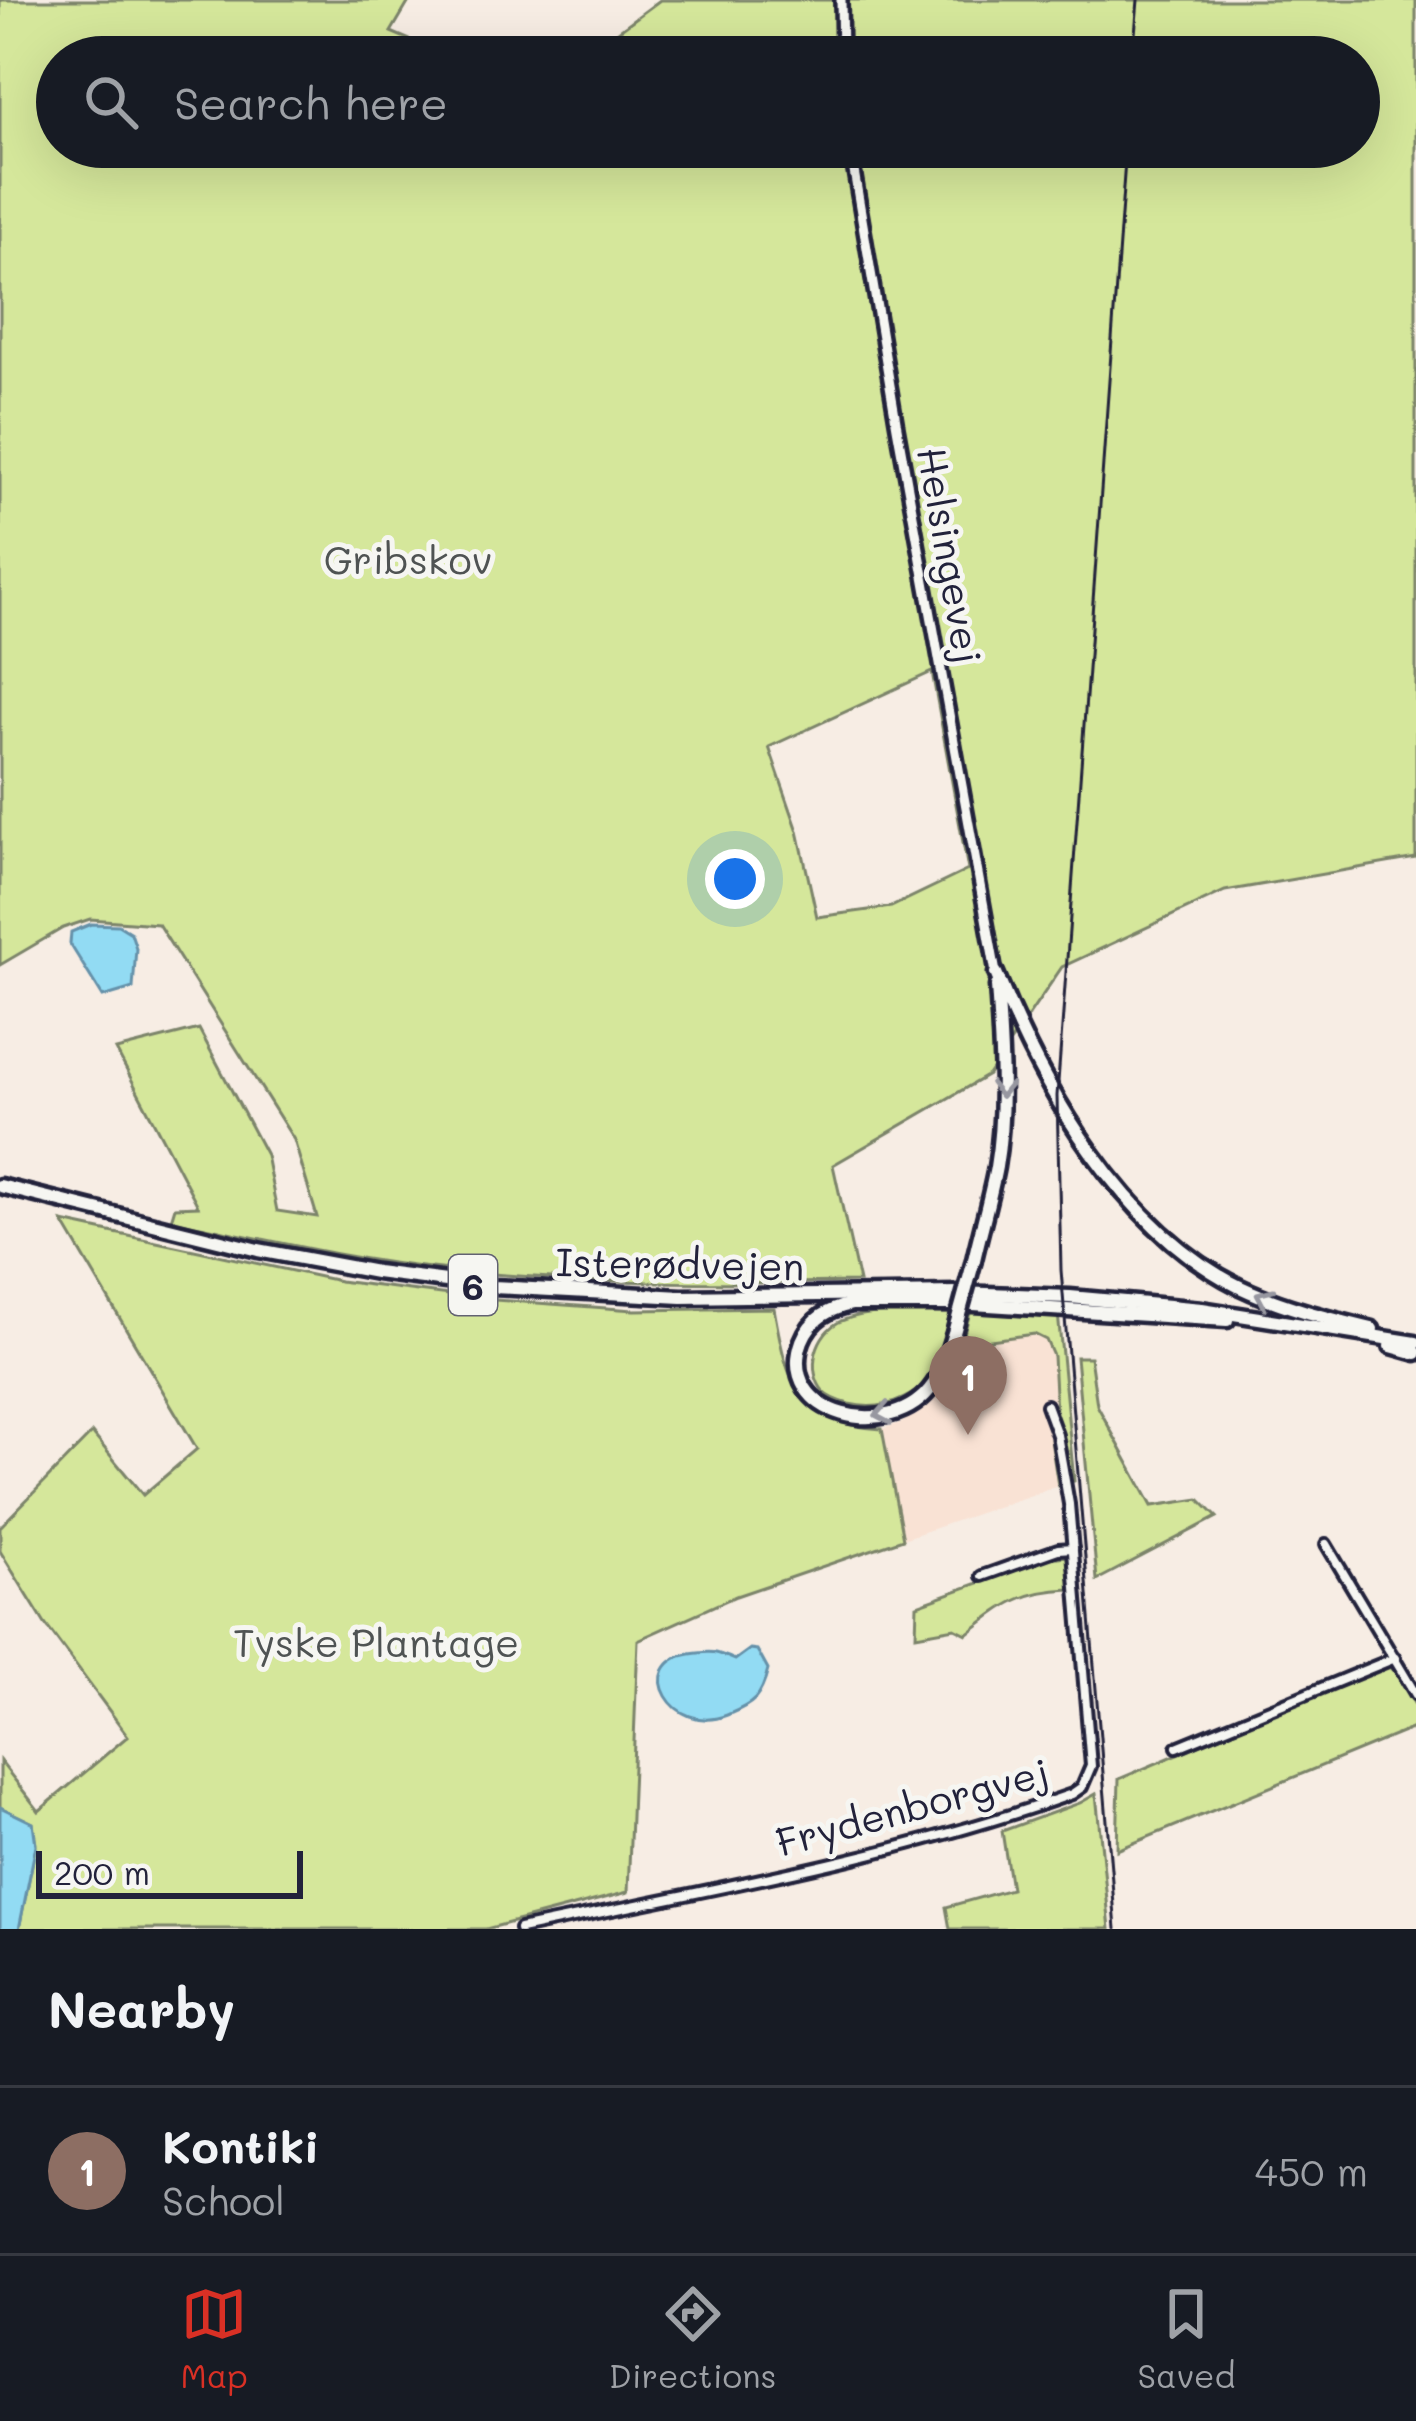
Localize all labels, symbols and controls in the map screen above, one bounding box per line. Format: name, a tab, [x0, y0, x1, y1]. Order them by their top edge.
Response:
search box	[36, 36, 1380, 168]
icon: search	[78, 69, 144, 135]
text: Search here	[174, 73, 448, 131]
street label: Helsingevej	[906, 443, 995, 667]
park label: Gribskov	[324, 533, 492, 584]
your location	[705, 849, 765, 909]
one-way arrow	[988, 1081, 1014, 1099]
street label: Isterødvejen	[555, 1235, 805, 1291]
road number: 6	[449, 1255, 497, 1315]
one-way arrow	[1255, 1287, 1276, 1311]
pin: 1	[929, 1336, 1007, 1435]
one-way arrow	[873, 1400, 893, 1426]
park label: Tyske Plantage	[233, 1616, 519, 1668]
street label: Frydenborgvej	[770, 1745, 1054, 1868]
scale bar	[36, 1845, 303, 1898]
text: 200 m	[54, 1850, 150, 1893]
text: Nearby	[48, 1974, 235, 2041]
text: Kontiki	[162, 2116, 319, 2174]
text: 1	[78, 2145, 96, 2196]
text: 450 m	[1255, 2145, 1368, 2196]
text: School	[162, 2174, 285, 2225]
tab: Map	[181, 2281, 248, 2396]
tab: Directions	[609, 2281, 776, 2396]
tab: Saved	[1138, 2281, 1235, 2396]

